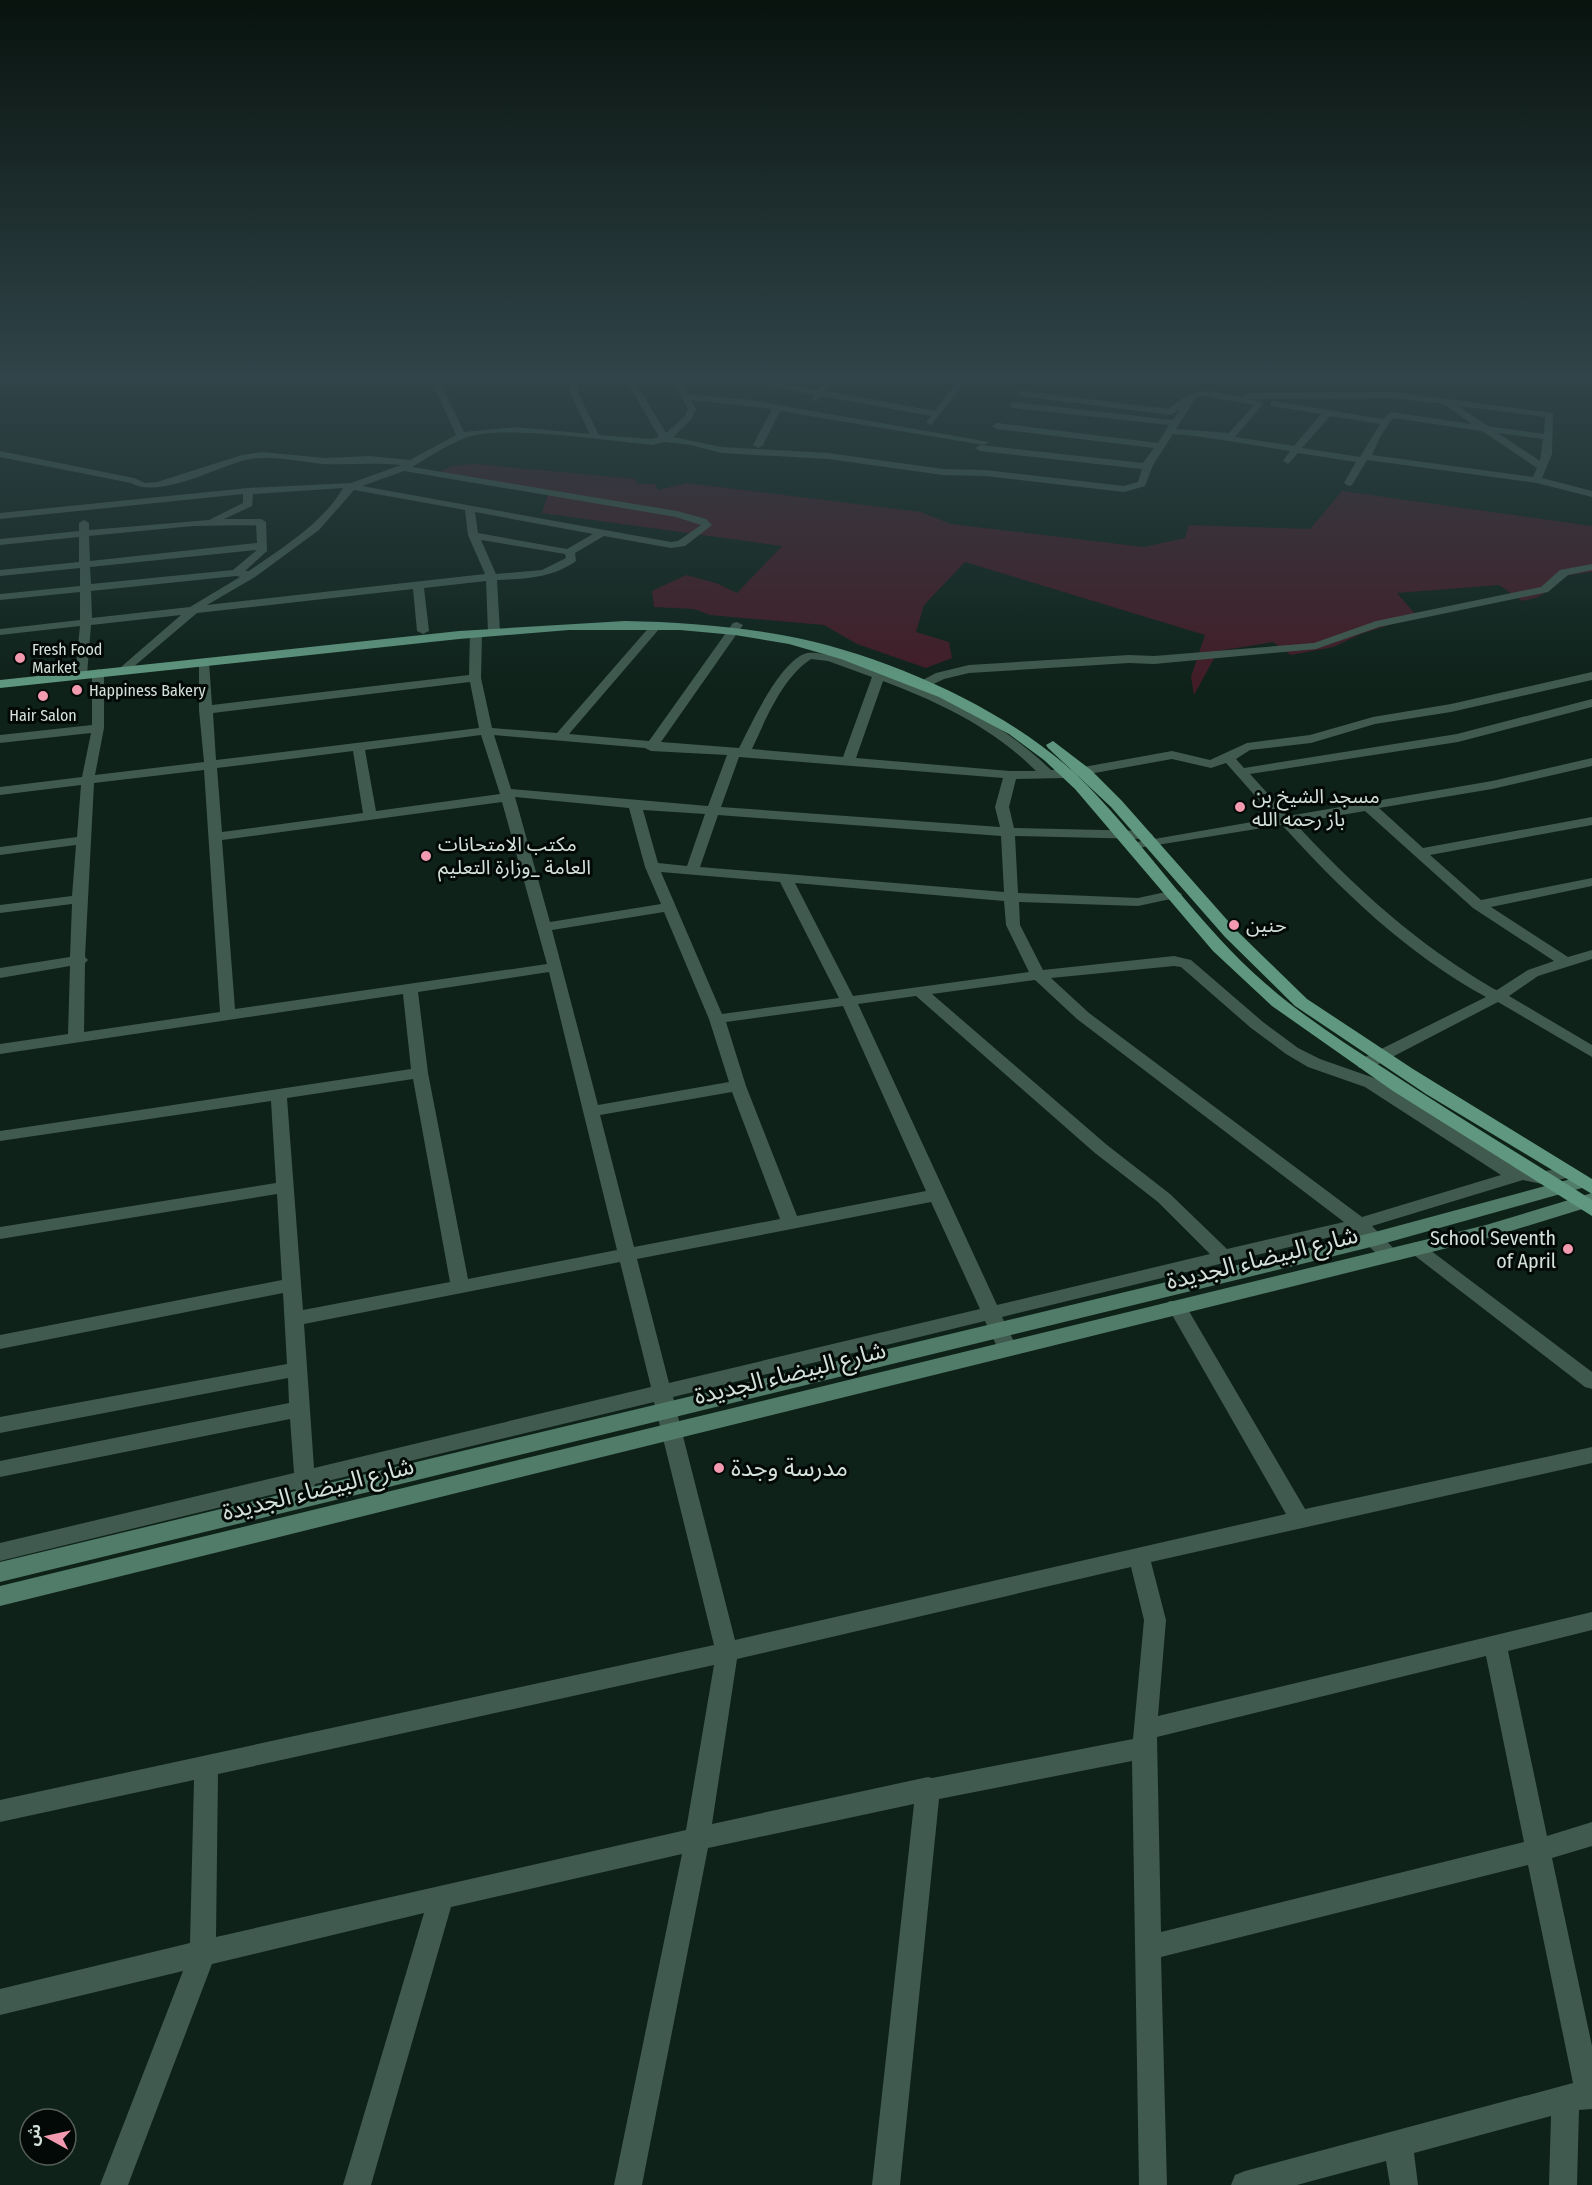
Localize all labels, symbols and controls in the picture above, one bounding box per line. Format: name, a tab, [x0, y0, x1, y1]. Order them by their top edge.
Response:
place label: Fresh Food Market	[32, 640, 102, 677]
marker: Fresh Food Market	[13, 651, 27, 665]
place label: Happiness Bakery	[89, 681, 207, 700]
marker: Happiness Bakery	[70, 683, 84, 697]
marker: Hair Salon	[36, 689, 50, 703]
place label: Hair Salon	[9, 706, 77, 725]
place label: مسجد الشيخ بن باز رحمه الله	[1252, 784, 1380, 831]
marker: مسجد الشيخ بن باز رحمه الله	[1233, 800, 1247, 814]
place label: مكتب الامتحانات العامة _وزارة التعليم	[438, 832, 591, 882]
marker: مكتب الامتحانات العامة _وزارة التعليم	[419, 849, 433, 863]
place label: حنين	[1246, 913, 1287, 937]
marker: حنين	[1227, 918, 1241, 932]
street label: شارع البيضاء الجديدة	[1163, 1221, 1361, 1298]
place label: School Seventh of April	[1430, 1226, 1556, 1273]
marker: School Seventh of April	[1561, 1242, 1575, 1256]
street label: شارع البيضاء الجديدة	[691, 1336, 889, 1413]
street label: شارع البيضاء الجديدة	[219, 1452, 417, 1529]
place label: مدرسة وجدة	[731, 1454, 848, 1482]
marker: مدرسة وجدة	[712, 1461, 726, 1475]
north arrow	[18, 2107, 78, 2167]
text: ش	[23, 2123, 45, 2147]

